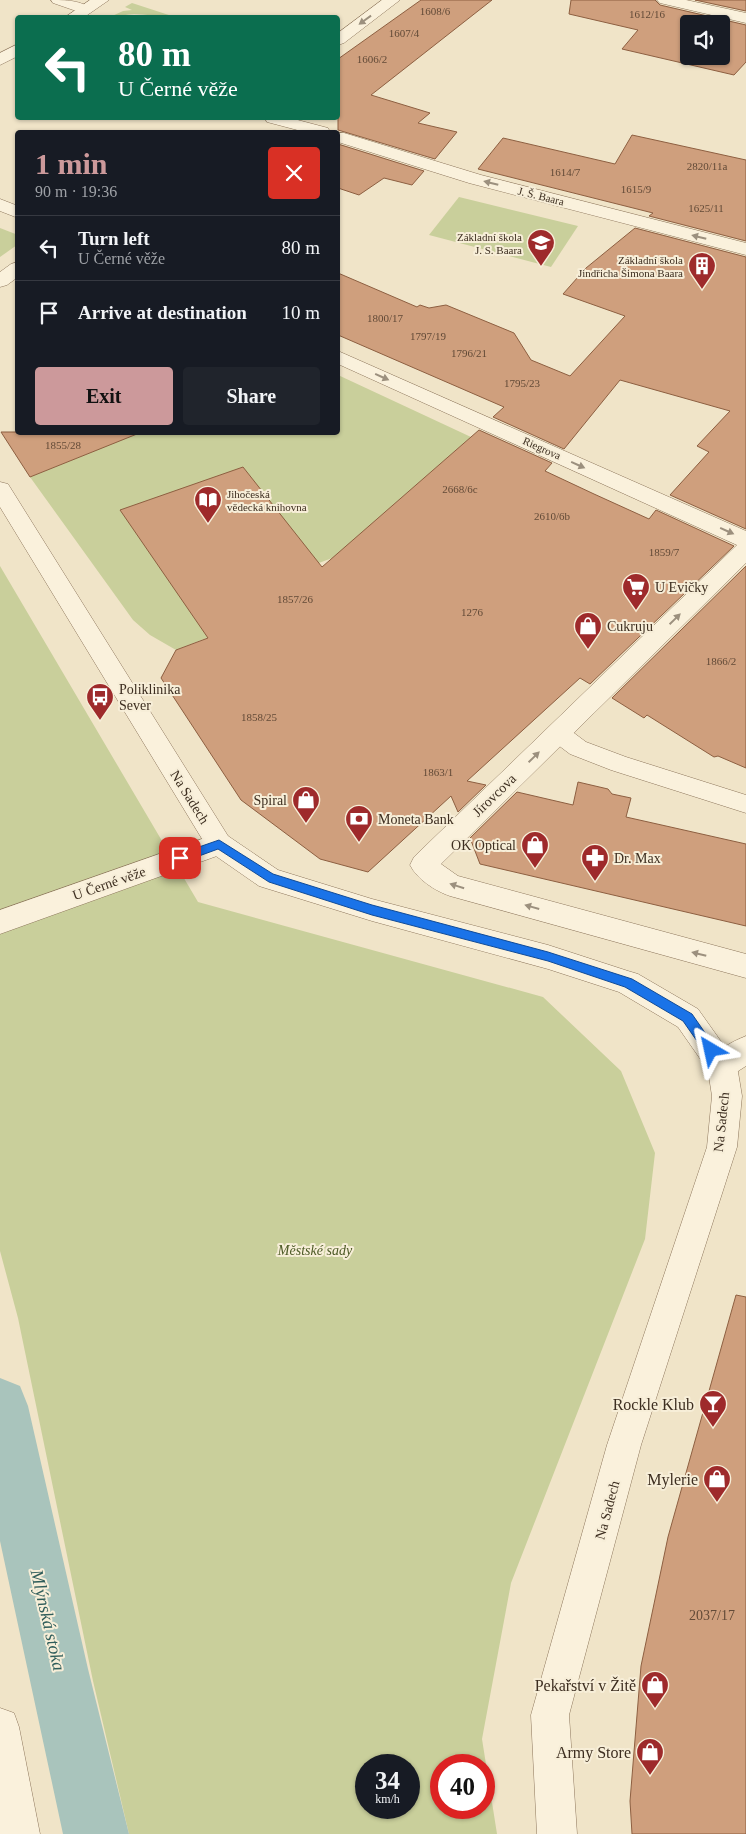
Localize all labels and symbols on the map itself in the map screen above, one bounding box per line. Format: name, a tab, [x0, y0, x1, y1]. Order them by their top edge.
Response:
house number: 1608/6	[420, 5, 451, 17]
house number: 1612/16	[629, 8, 666, 20]
one-way arrow	[358, 15, 372, 25]
house number: 1607/4	[389, 27, 420, 39]
house number: 1606/2	[357, 53, 387, 65]
house number: 2820/11a	[687, 160, 727, 172]
house number: 1614/7	[550, 166, 581, 178]
one-way arrow	[483, 179, 498, 187]
house number: 1615/9	[621, 183, 652, 195]
street label: J. Š. Baara	[517, 184, 565, 208]
house number: 1625/11	[688, 202, 724, 214]
school or university icon: Základní škola J. S. Baara	[526, 228, 556, 267]
place label: Základní škola J. S. Baara	[457, 231, 522, 256]
one-way arrow	[691, 233, 706, 241]
building icon: Základní škola Jindřicha Šimona Baara	[687, 251, 717, 290]
place label: Základní škola Jindřicha Šimona Baara	[578, 254, 683, 279]
house number: 1800/17	[367, 312, 404, 324]
house number: 1797/19	[410, 330, 447, 342]
house number: 1796/21	[451, 347, 487, 359]
one-way arrow	[375, 373, 389, 381]
house number: 1795/23	[504, 377, 541, 389]
street label: Riegrova	[521, 434, 563, 462]
house number: 1855/28	[45, 439, 82, 451]
one-way arrow	[571, 461, 585, 469]
house number: 2668/6c	[442, 483, 478, 495]
library icon: Jihočeská vědecká knihovna	[193, 485, 223, 524]
place label: Jihočeská vědecká knihovna	[227, 488, 307, 513]
house number: 2610/6b	[534, 510, 571, 522]
one-way arrow	[720, 528, 734, 536]
house number: 1859/7	[649, 546, 680, 558]
supermarket icon: U Evičky	[621, 572, 651, 611]
place label: U Evičky	[655, 580, 708, 595]
house number: 1857/26	[277, 593, 314, 605]
house number: 1276	[461, 606, 484, 618]
shop icon: Cukruju	[573, 611, 603, 650]
one-way arrow	[669, 613, 681, 625]
place label: Cukruju	[607, 619, 653, 634]
house number: 1866/2	[706, 655, 736, 667]
bus stop icon: Poliklinika Sever	[85, 682, 115, 721]
place label: Poliklinika Sever	[119, 682, 181, 713]
house number: 1858/25	[241, 711, 278, 723]
one-way arrow	[527, 751, 539, 763]
house number: 1863/1	[423, 766, 453, 778]
street label: Na Sadech	[167, 768, 212, 827]
street label: Jírovcova	[470, 771, 520, 820]
shop icon: Spiral	[291, 785, 321, 824]
place label: Spiral	[254, 793, 287, 808]
bank icon: Moneta Bank	[344, 804, 374, 843]
place label: Moneta Bank	[378, 812, 454, 827]
shop icon: OK Optical	[520, 830, 550, 869]
pin	[159, 837, 201, 879]
place label: OK Optical	[451, 838, 516, 853]
pharmacy icon: Dr. Max	[580, 843, 610, 882]
place label: Dr. Max	[614, 851, 661, 866]
street label: U Černé věže	[70, 863, 148, 903]
one-way arrow	[449, 882, 464, 889]
one-way arrow	[524, 903, 539, 911]
one-way arrow	[691, 950, 706, 958]
position arrow	[684, 1023, 736, 1075]
street label: Na Sadech	[711, 1091, 732, 1153]
park label: Městské sady	[277, 1243, 353, 1258]
bar icon: Rockle Klub	[698, 1389, 728, 1428]
place label: Rockle Klub	[613, 1396, 694, 1413]
shop icon: Mylerie	[702, 1464, 732, 1503]
place label: Mylerie	[647, 1471, 698, 1489]
street label: Na Sadech	[592, 1479, 623, 1541]
water label: Mlýnská stoka	[26, 1566, 69, 1673]
house number: 2037/17	[689, 1608, 735, 1623]
shop icon: Pekařství v Žitě	[640, 1670, 670, 1709]
place label: Pekařství v Žitě	[535, 1676, 636, 1694]
shop icon: Army Store	[635, 1737, 665, 1776]
place label: Army Store	[556, 1744, 631, 1762]
speed limit sign: 40	[430, 1754, 495, 1819]

